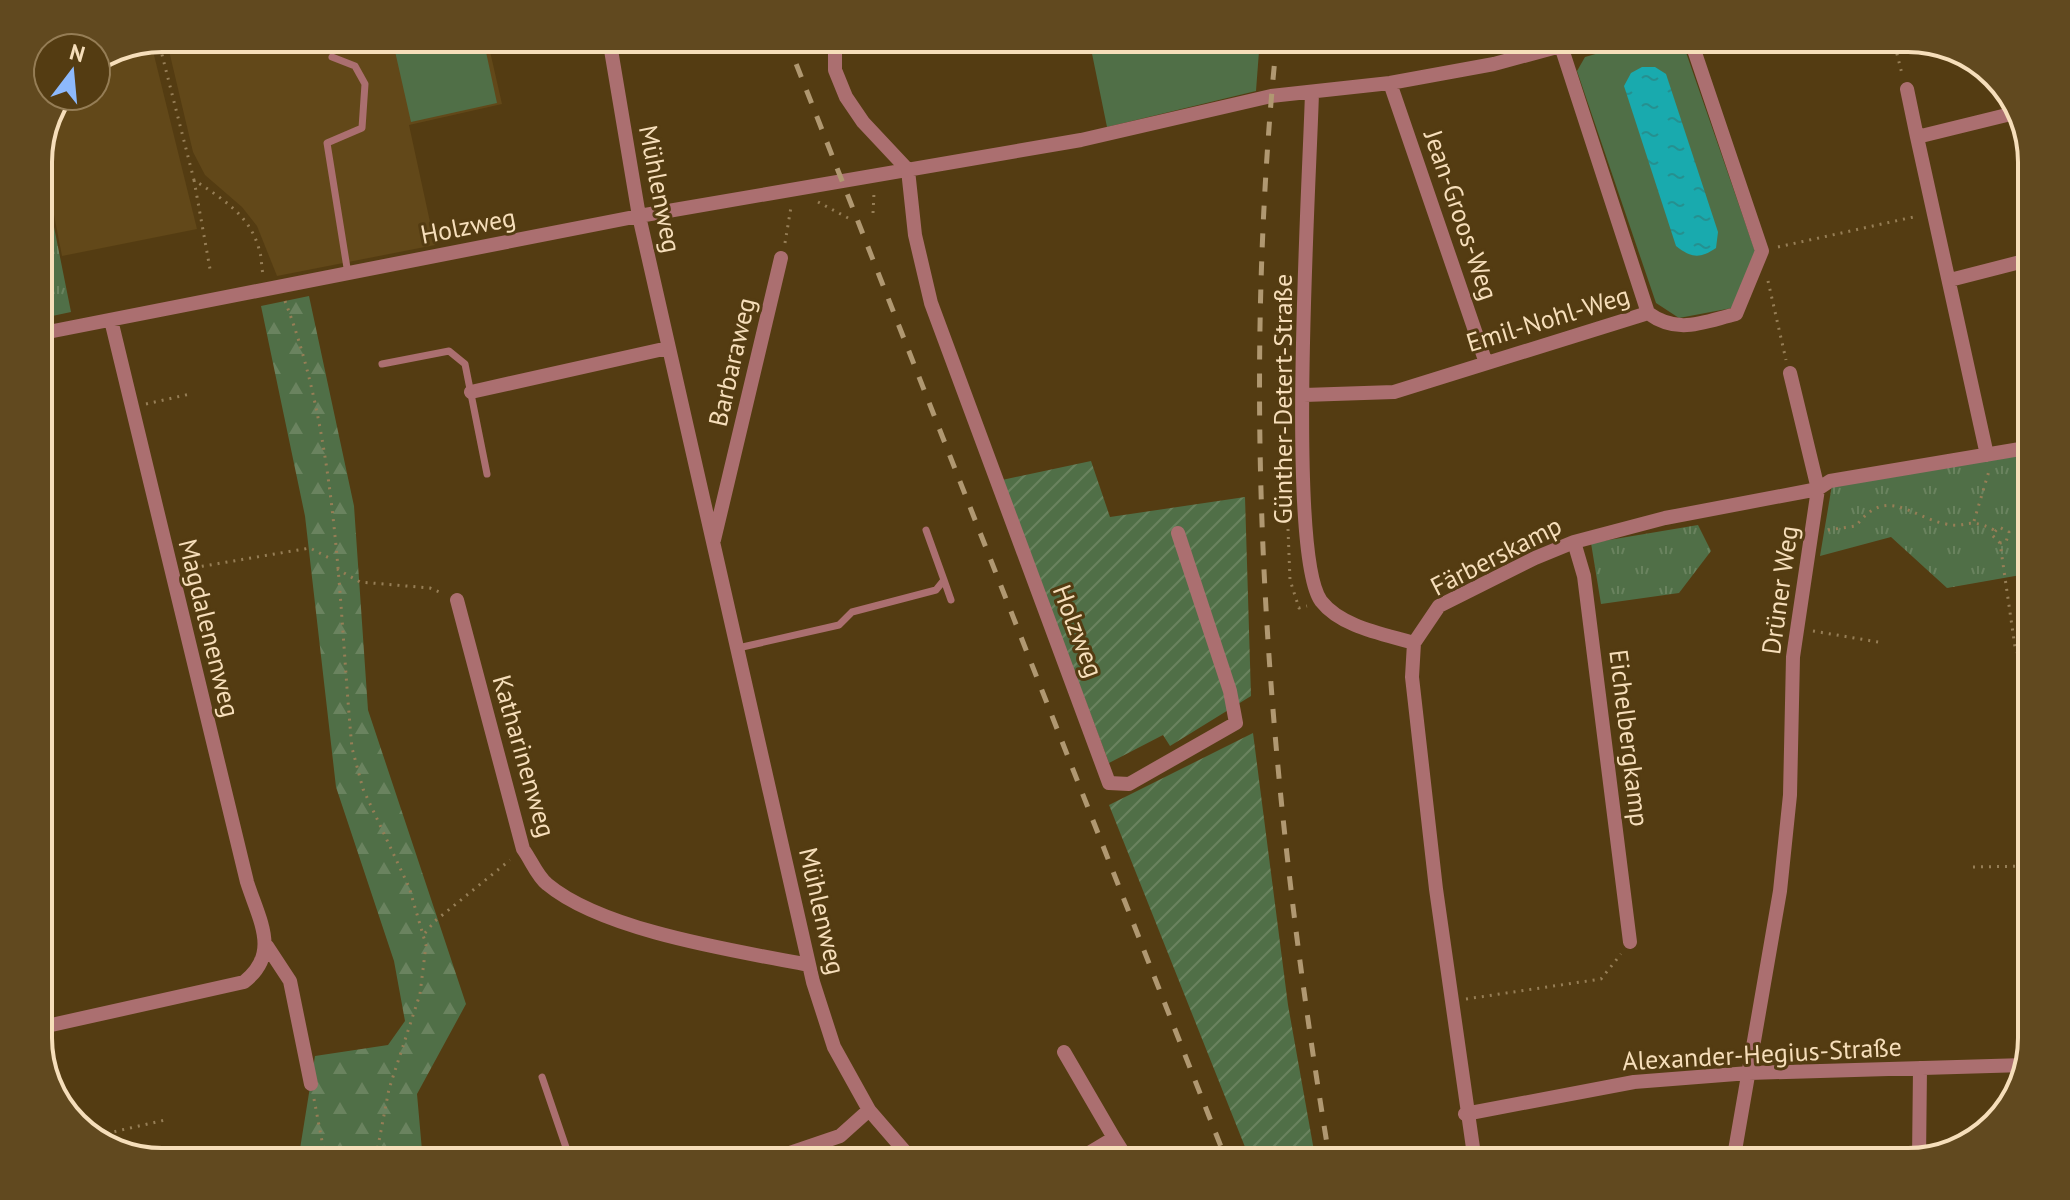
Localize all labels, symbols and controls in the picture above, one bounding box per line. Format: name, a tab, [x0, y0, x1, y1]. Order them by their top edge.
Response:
north arrow	[32, 32, 112, 112]
text: N	[67, 37, 88, 68]
street label: Mühlenweg	[632, 122, 689, 256]
street label: Jean-Groos-Weg	[1417, 125, 1506, 304]
street label: Holzweg	[417, 200, 518, 251]
street label: Günther-Detert-Straße	[1266, 274, 1299, 524]
street label: Emil-Nohl-Weg	[1462, 278, 1633, 359]
street label: Barbaraweg	[701, 294, 762, 430]
street label: Färberskamp	[1425, 508, 1567, 603]
street label: Drüner Weg	[1754, 523, 1805, 657]
street label: Magdalenenweg	[171, 535, 248, 720]
street label: Holzweg	[1046, 580, 1111, 682]
street label: Eichelbergkamp	[1602, 647, 1657, 828]
street label: Katharinenweg	[486, 671, 563, 841]
street label: Mühlenweg	[792, 844, 853, 978]
street label: Alexander-Hegius-Straße	[1621, 1030, 1903, 1077]

